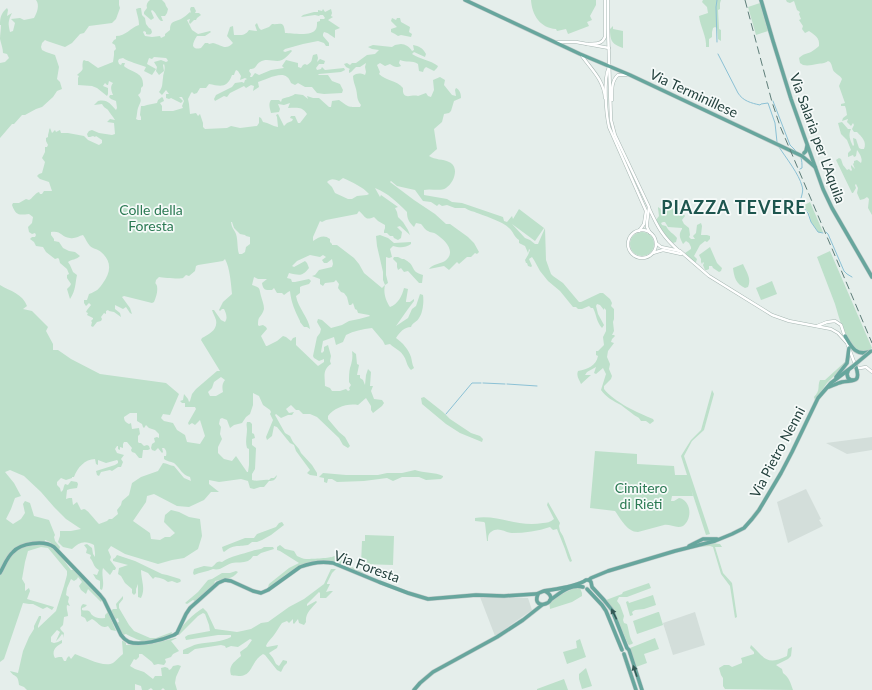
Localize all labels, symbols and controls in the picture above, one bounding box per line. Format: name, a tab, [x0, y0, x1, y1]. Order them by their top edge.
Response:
street label: Via Terminillese	[647, 65, 741, 121]
street label: Via Salaria per L'Aquila	[787, 71, 849, 205]
district label: PIAZZA TEVERE	[661, 196, 807, 218]
park label: Colle della Foresta	[119, 201, 183, 234]
street label: Via Pietro Nenni	[746, 404, 808, 500]
park label: Cimitero di Rieti	[615, 479, 667, 512]
street label: Via Foresta	[332, 546, 402, 586]
one-way arrow	[611, 609, 617, 620]
one-way arrow	[632, 665, 638, 677]

